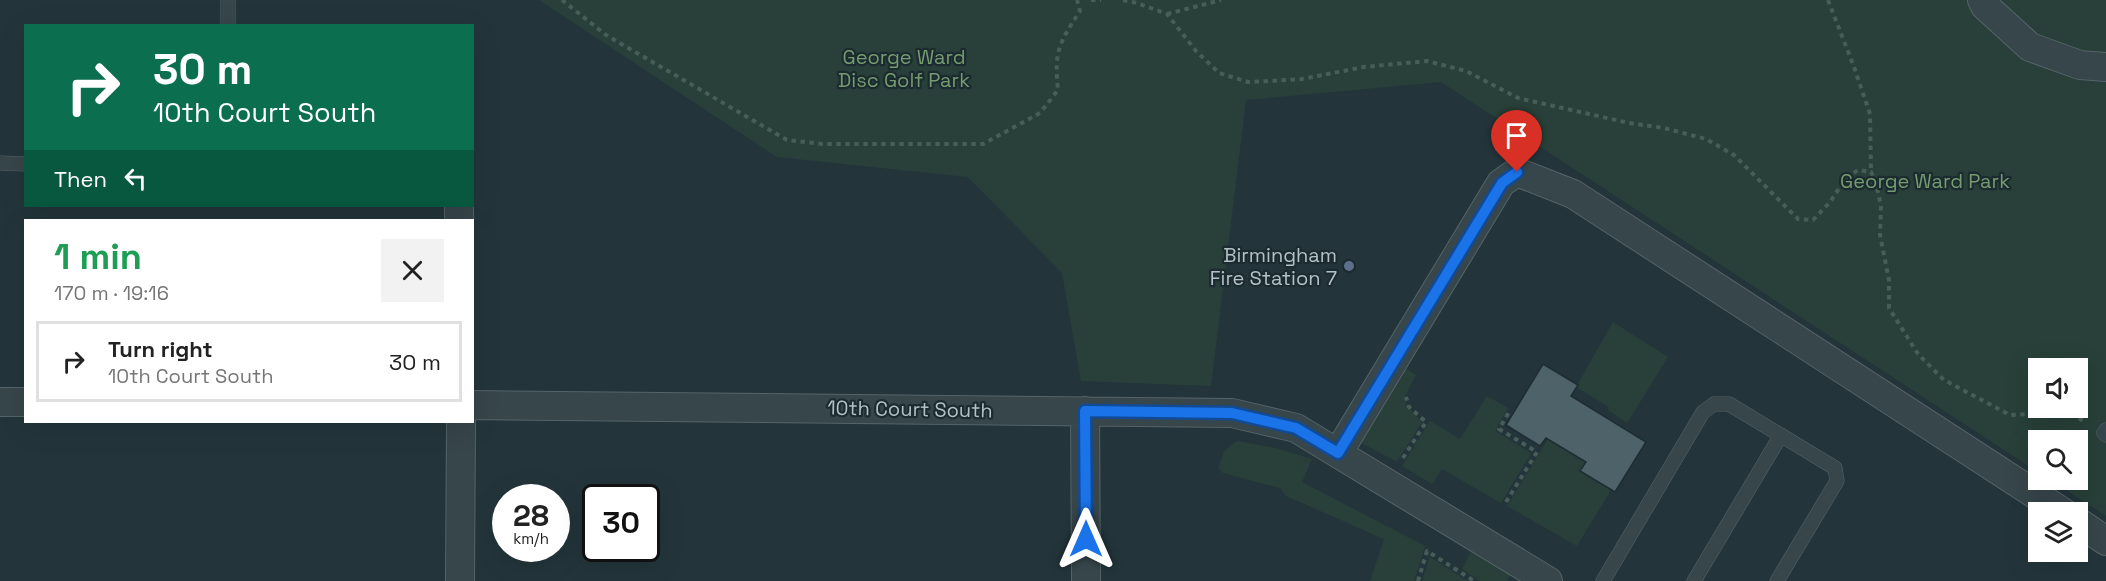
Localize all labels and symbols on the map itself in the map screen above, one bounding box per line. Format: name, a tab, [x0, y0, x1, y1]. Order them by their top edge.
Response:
park label: George Ward Disc Golf Park	[838, 44, 970, 93]
pin	[1491, 110, 1542, 172]
park label: George Ward Park	[1840, 168, 2010, 194]
place label: Birmingham Fire Station 7	[1210, 242, 1337, 291]
marker: Birmingham Fire Station 7	[1342, 259, 1356, 273]
street label: 10th Court South	[827, 395, 993, 423]
speed limit sign: 30	[582, 484, 660, 562]
position arrow	[1054, 507, 1118, 571]

